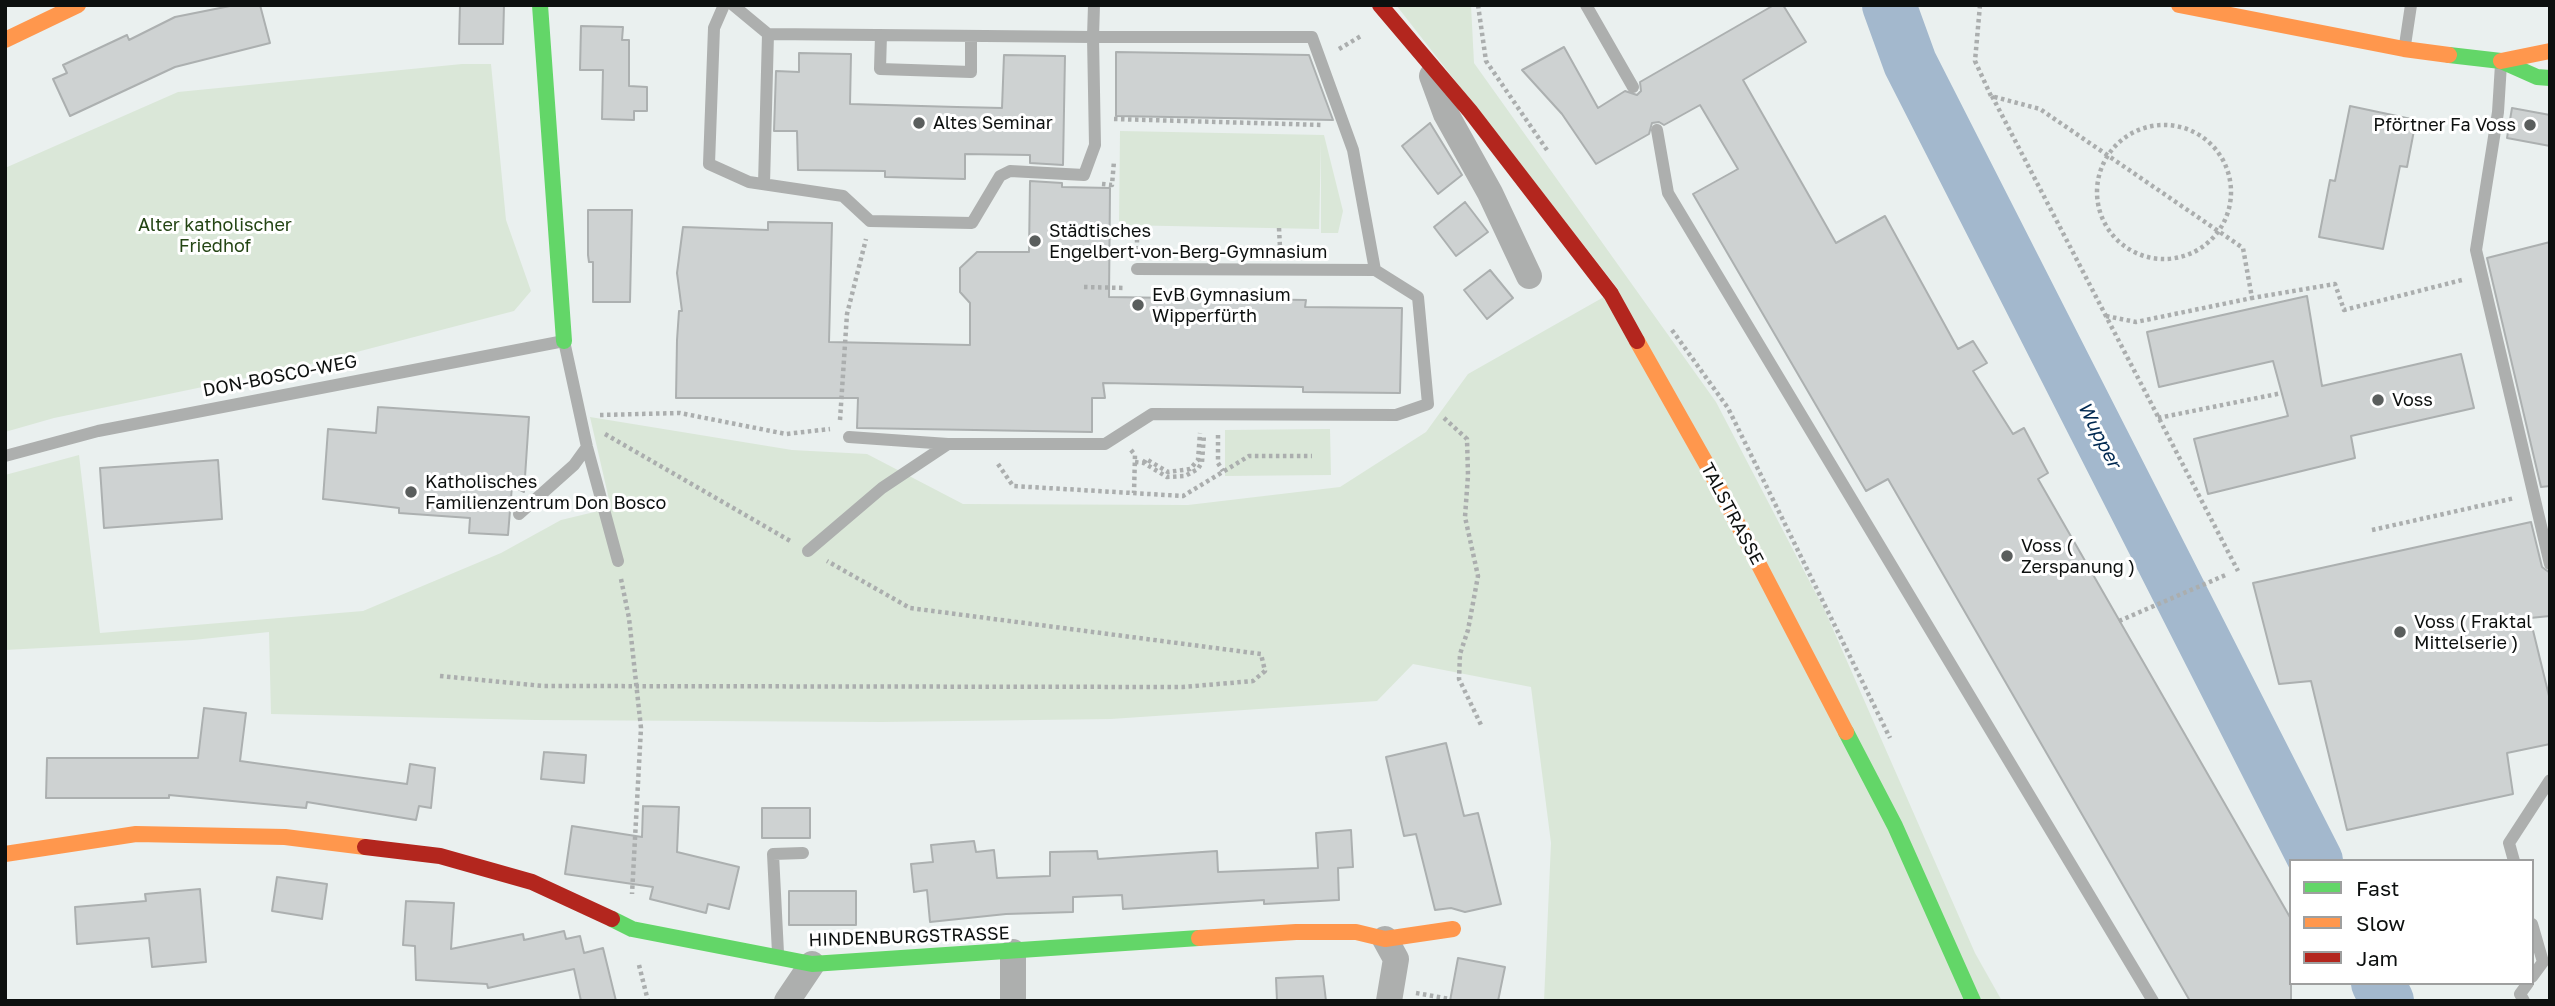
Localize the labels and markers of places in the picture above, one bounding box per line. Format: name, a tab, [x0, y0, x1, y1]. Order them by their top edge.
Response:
place label: Altes Seminar	[933, 112, 1053, 134]
place label: Pförtner Fa Voss	[2373, 114, 2516, 136]
marker: Altes Seminar	[911, 115, 927, 131]
marker: Pförtner Fa Voss	[2522, 117, 2538, 133]
place label: Städtisches Engelbert-von-Berg-Gymnasium	[1049, 220, 1327, 262]
marker: Städtisches Engelbert-von-Berg-Gymnasium	[1027, 233, 1043, 249]
place label: EvB Gymnasium Wipperfürth	[1152, 284, 1291, 326]
marker: EvB Gymnasium Wipperfürth	[1130, 297, 1146, 313]
place label: Voss	[2392, 389, 2433, 411]
marker: Voss	[2370, 392, 2386, 408]
place label: Katholisches Familienzentrum Don Bosco	[425, 471, 666, 514]
marker: Katholisches Familienzentrum Don Bosco	[403, 484, 419, 500]
place label: Voss ( Zerspanung )	[2021, 535, 2135, 578]
marker: Voss ( Zerspanung )	[1999, 548, 2015, 564]
place label: Voss ( Fraktal Mittelserie )	[2414, 611, 2532, 654]
marker: Voss ( Fraktal Mittelserie )	[2392, 624, 2408, 640]

